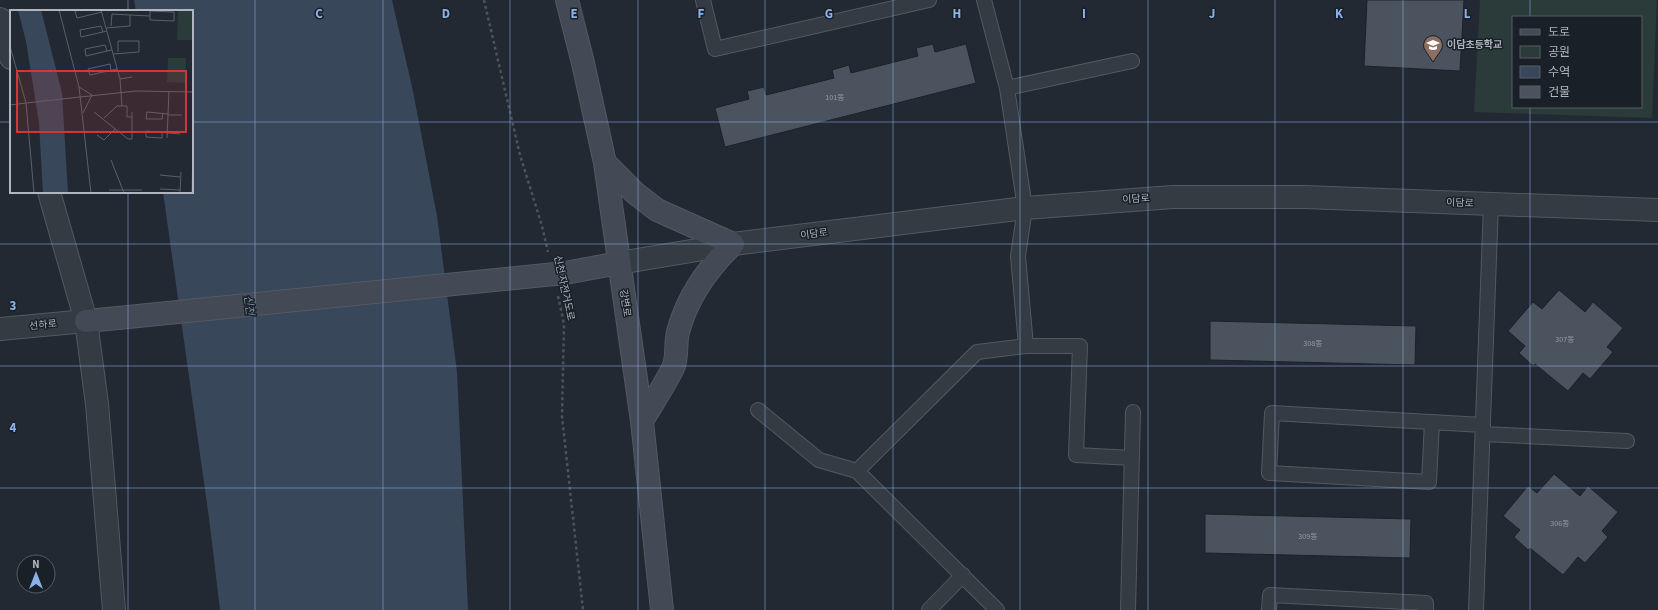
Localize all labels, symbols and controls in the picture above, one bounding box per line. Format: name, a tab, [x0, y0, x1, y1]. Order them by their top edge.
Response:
text: C	[315, 5, 323, 23]
text: D	[442, 5, 450, 23]
text: E	[570, 5, 578, 23]
text: F	[698, 5, 705, 23]
text: G	[825, 5, 833, 23]
text: H	[953, 5, 961, 23]
text: I	[1082, 5, 1086, 23]
text: J	[1209, 5, 1215, 23]
text: K	[1335, 5, 1344, 23]
text: L	[1464, 5, 1471, 23]
inset map	[10, 10, 193, 193]
legend	[1512, 16, 1642, 108]
text: 도로	[1548, 24, 1570, 41]
school or university icon: 이담초등학교	[1422, 34, 1444, 62]
place label: 이담초등학교	[1447, 38, 1502, 52]
text: 공원	[1548, 44, 1570, 61]
text: 수역	[1548, 64, 1570, 81]
text: 건물	[1548, 84, 1570, 101]
house number: 101동	[825, 92, 845, 103]
street label: 이담로	[1122, 191, 1150, 207]
street label: 이담로	[1446, 196, 1474, 210]
street label: 이담로	[799, 225, 829, 243]
street label: 신천 자전거도로	[550, 254, 578, 322]
street label: 강변로	[616, 288, 634, 318]
water label: 신천	[240, 294, 258, 318]
text: 3	[10, 297, 17, 315]
street label: 선하로	[29, 317, 57, 333]
house number: 307동	[1555, 334, 1575, 345]
house number: 308동	[1303, 338, 1323, 349]
text: 4	[10, 419, 17, 437]
house number: 306동	[1550, 518, 1570, 529]
house number: 309동	[1298, 531, 1318, 542]
north arrow	[16, 554, 56, 594]
text: N	[32, 557, 40, 572]

